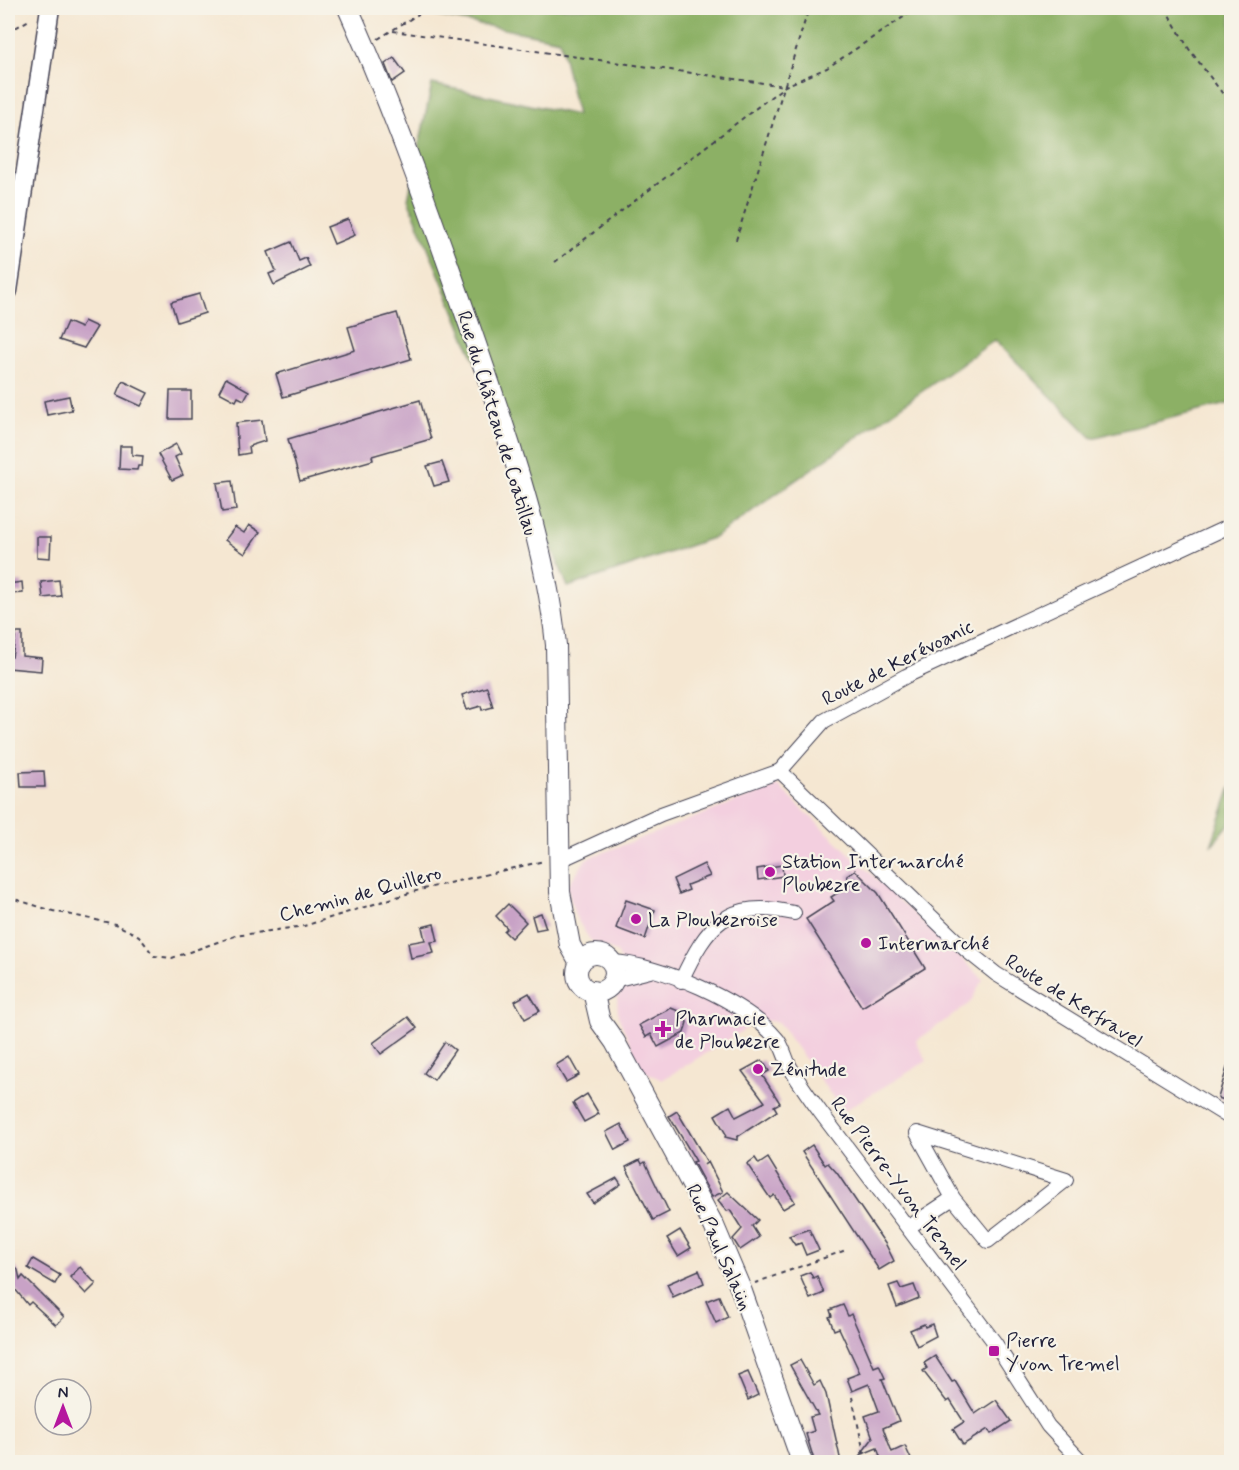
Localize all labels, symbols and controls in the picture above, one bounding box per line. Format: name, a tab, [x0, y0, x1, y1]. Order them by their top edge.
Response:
street label: Rue du Château de Coatillau	[450, 308, 544, 539]
street label: Route de Kerévoanic	[818, 614, 978, 713]
place label: Station Intermarché Ploubezre	[782, 849, 964, 899]
street label: Chemin de Quillero	[276, 860, 445, 929]
marker: Station Intermarché Ploubezre	[763, 865, 777, 879]
place label: La Ploubezroise	[648, 907, 778, 934]
marker: La Ploubezroise	[629, 912, 643, 926]
place label: Intermarché	[878, 931, 989, 958]
marker: Intermarché	[859, 936, 873, 950]
street label: Route de Kerfravel	[999, 948, 1147, 1054]
place label: Pharmacie de Ploubezre	[675, 1006, 780, 1056]
marker: Pharmacie de Ploubezre	[656, 1022, 670, 1036]
place label: Zénitude	[770, 1057, 847, 1084]
marker: Zénitude	[751, 1062, 765, 1076]
street label: Rue Pierre-Yvon Tremel	[824, 1092, 972, 1276]
street label: Rue Paul Salaün	[679, 1180, 759, 1315]
place label: Pierre Yvon Tremel	[1006, 1328, 1120, 1378]
marker: Pierre Yvon Tremel	[987, 1344, 1001, 1358]
north arrow	[33, 1377, 93, 1437]
text: N	[58, 1383, 68, 1404]

